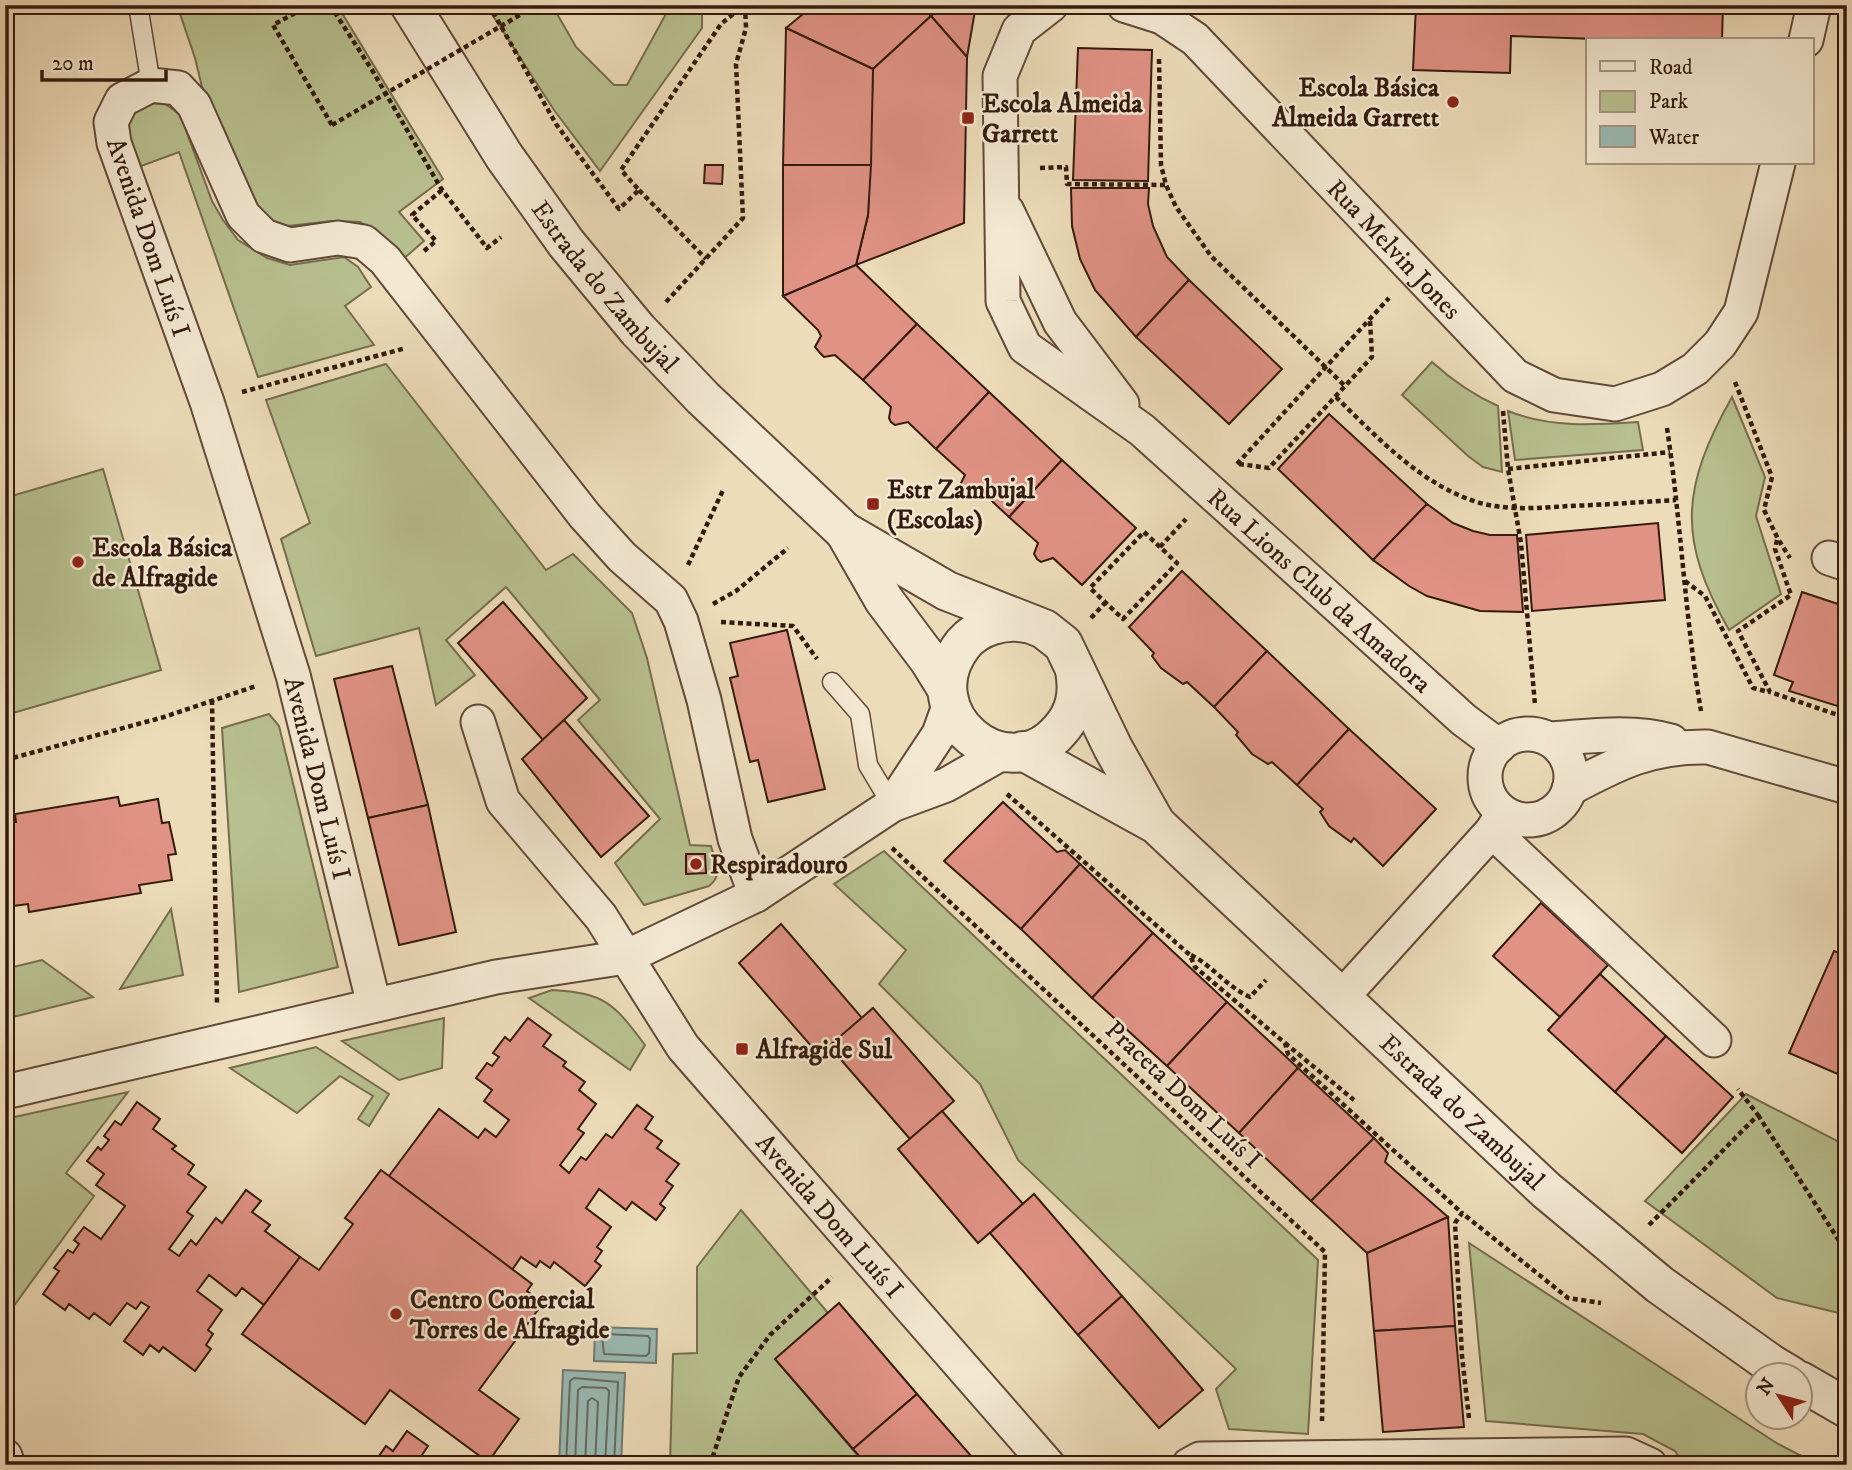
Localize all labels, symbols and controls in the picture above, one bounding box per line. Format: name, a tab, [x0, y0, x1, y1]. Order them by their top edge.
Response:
scale bar	[42, 38, 166, 82]
legend	[1586, 38, 1814, 164]
text: 20 m	[52, 51, 94, 77]
text: Road	[1649, 55, 1693, 81]
place label: Escola Básica Almeida Garrett	[1271, 72, 1440, 135]
place label: Escola Almeida Garrett	[982, 88, 1144, 151]
text: Park	[1649, 89, 1689, 115]
marker: Escola Básica Almeida Garrett	[1445, 94, 1461, 110]
marker: Escola Almeida Garrett	[960, 110, 976, 126]
text: Water	[1648, 125, 1699, 151]
street label: Avenida Dom Luís I	[98, 134, 197, 341]
street label: Rua Melvin Jones	[1319, 173, 1468, 327]
street label: Estrada do Zambujal	[523, 195, 685, 380]
place label: Estr Zambujal (Escolas)	[887, 474, 1036, 537]
street label: Rua Lions Club da Amadora	[1200, 482, 1438, 701]
marker: Estr Zambujal (Escolas)	[865, 496, 881, 512]
place label: Escola Básica de Alfragide	[92, 532, 233, 595]
marker: Escola Básica de Alfragide	[70, 554, 86, 570]
street label: Avenida Dom Luís I	[275, 673, 358, 883]
place label: Respiradouro	[710, 849, 848, 882]
marker: Respiradouro	[688, 856, 704, 872]
street label: Praceta Dom Luís I	[1098, 1014, 1268, 1176]
street label: Estrada do Zambujal	[1372, 1027, 1551, 1198]
place label: Alfragide Sul	[755, 1034, 893, 1067]
marker: Alfragide Sul	[734, 1041, 750, 1057]
street label: Avenida Dom Luís I	[748, 1127, 910, 1306]
place label: Centro Comercial Torres de Alfragide	[409, 1284, 610, 1347]
marker: Centro Comercial Torres de Alfragide	[388, 1306, 404, 1322]
north arrow	[1744, 1362, 1814, 1432]
text: N	[1753, 1373, 1781, 1400]

